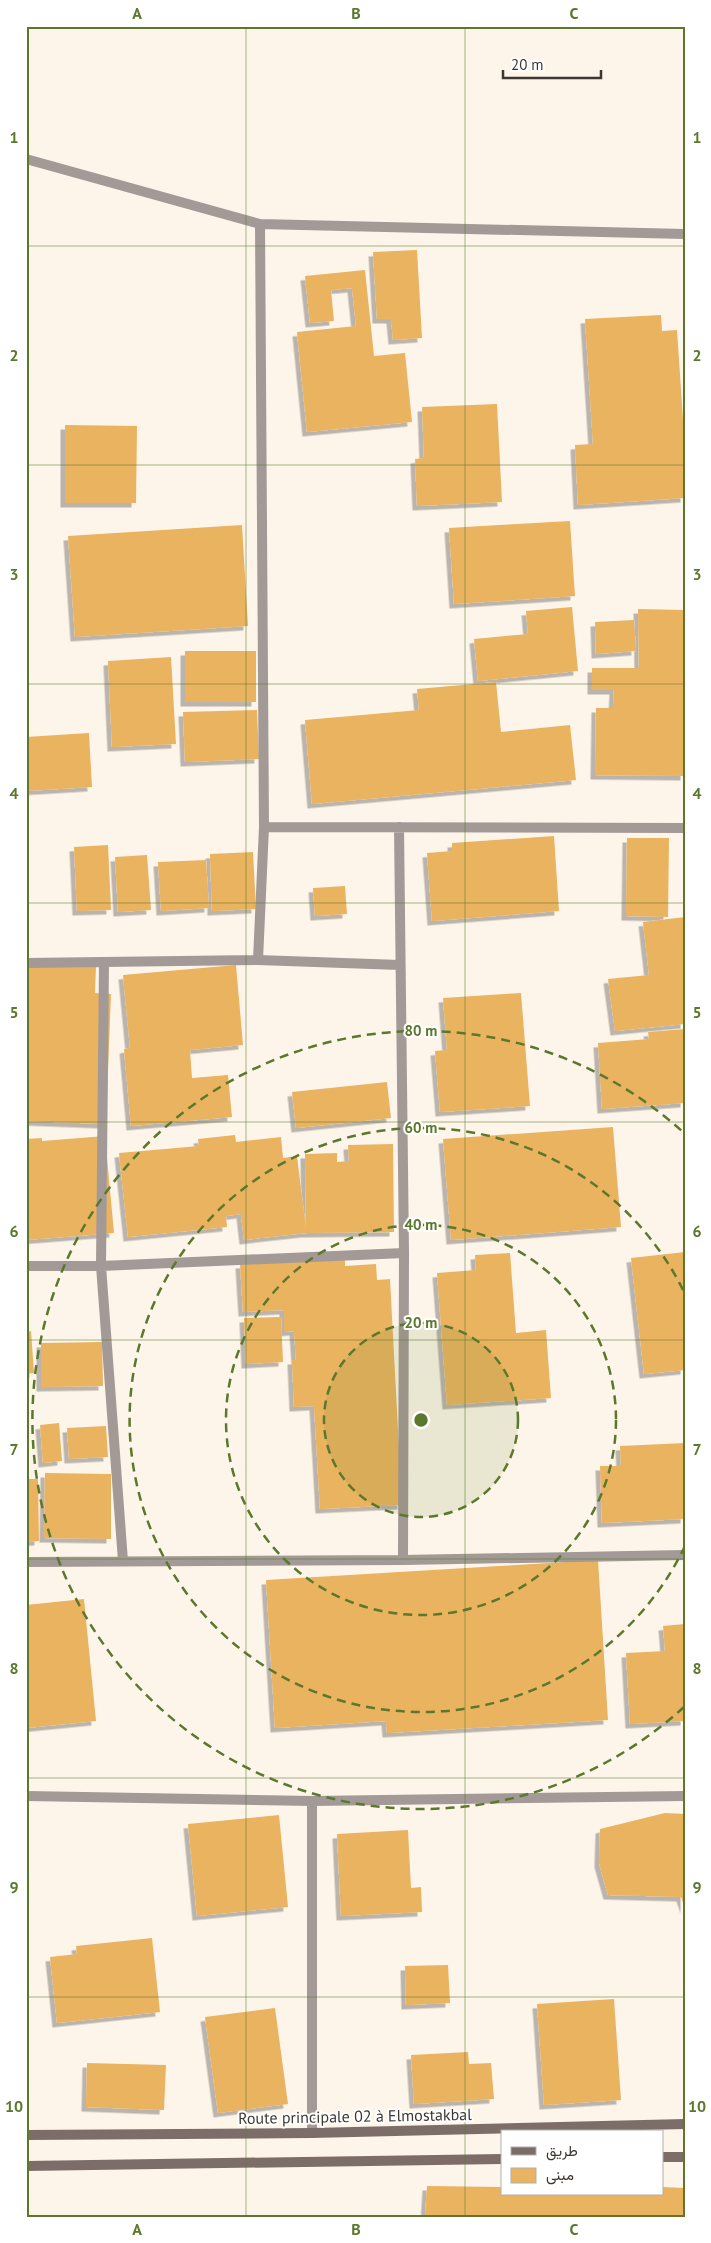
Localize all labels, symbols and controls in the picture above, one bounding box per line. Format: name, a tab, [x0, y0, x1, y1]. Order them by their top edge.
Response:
text: A	[132, 3, 142, 23]
text: B	[351, 3, 361, 23]
text: C	[570, 3, 579, 23]
scale bar	[503, 48, 601, 80]
text: 20 m	[511, 55, 544, 74]
text: 1	[9, 127, 19, 147]
text: 1	[692, 127, 702, 147]
text: 2	[9, 345, 19, 365]
text: 2	[692, 345, 702, 365]
text: 3	[9, 564, 19, 584]
text: 3	[692, 564, 702, 584]
text: 4	[9, 783, 19, 803]
text: 4	[692, 783, 702, 803]
text: 5	[9, 1002, 19, 1022]
text: 5	[692, 1002, 702, 1022]
text: 80 m	[405, 1021, 437, 1040]
text: 60 m	[405, 1118, 437, 1137]
text: 40 m	[405, 1215, 437, 1234]
text: 6	[9, 1221, 19, 1241]
text: 6	[692, 1221, 702, 1241]
text: 20 m	[405, 1313, 437, 1332]
centre of rings	[412, 1411, 430, 1429]
text: 7	[9, 1439, 19, 1459]
text: 7	[692, 1439, 702, 1459]
text: 8	[9, 1658, 19, 1678]
text: 8	[692, 1658, 702, 1678]
text: 9	[9, 1877, 19, 1897]
text: 9	[692, 1877, 702, 1897]
text: 10	[5, 2096, 23, 2116]
text: 10	[688, 2096, 706, 2116]
street label: Route principale 02 à Elmostakbal	[238, 2104, 472, 2128]
legend	[501, 2130, 664, 2196]
text: طريق	[546, 2141, 578, 2161]
text: مبنى	[546, 2165, 574, 2185]
text: A	[132, 2219, 142, 2239]
text: B	[351, 2219, 361, 2239]
text: C	[570, 2219, 579, 2239]

